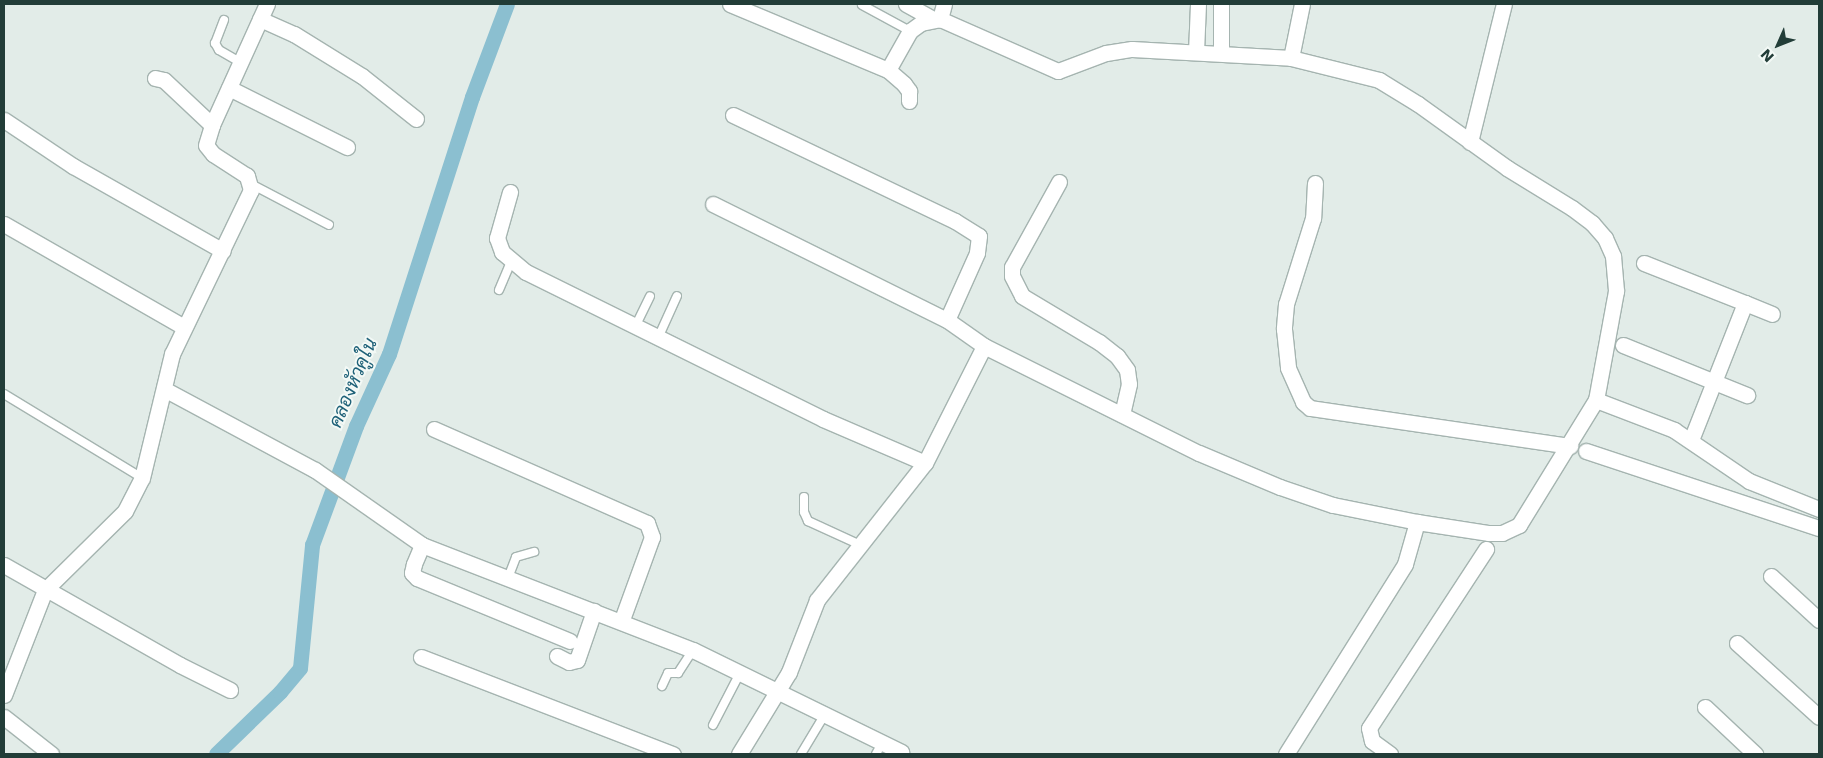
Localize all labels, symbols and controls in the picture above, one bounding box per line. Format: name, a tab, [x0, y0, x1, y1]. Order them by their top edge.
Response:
north arrow	[1753, 20, 1803, 70]
text: N	[1757, 46, 1777, 65]
water label: คลองหัวคูใน	[324, 335, 382, 431]

